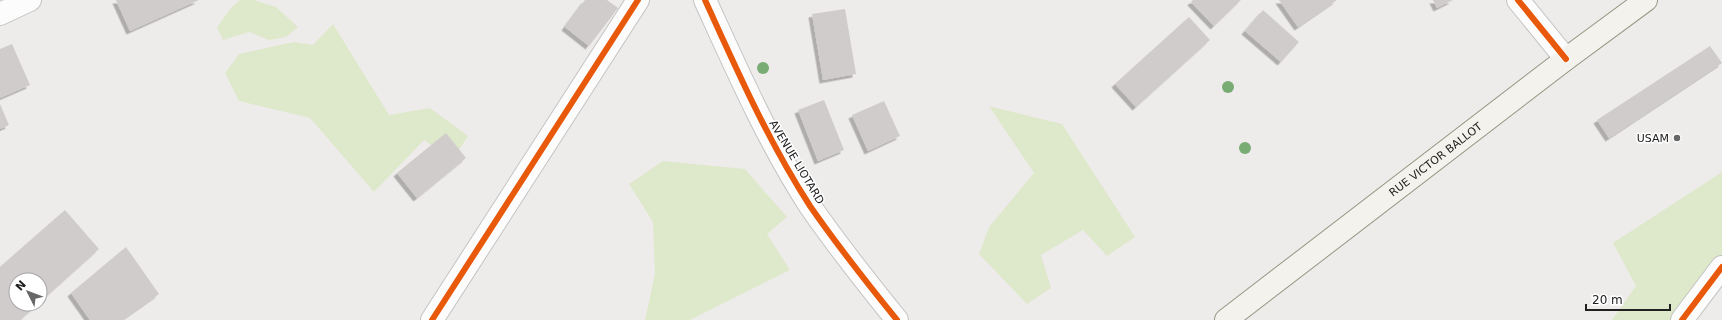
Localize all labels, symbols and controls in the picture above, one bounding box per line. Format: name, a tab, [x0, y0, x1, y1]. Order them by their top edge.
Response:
street label: AVENUE LIOTARD	[766, 118, 827, 207]
street label: RUE VICTOR BALLOT	[1387, 120, 1485, 199]
place label: USAM	[1637, 132, 1669, 145]
marker: USAM	[1672, 133, 1682, 143]
north arrow	[8, 272, 48, 312]
text: N	[13, 278, 29, 293]
scale bar	[1586, 286, 1670, 312]
text: 20 m	[1592, 293, 1623, 307]

